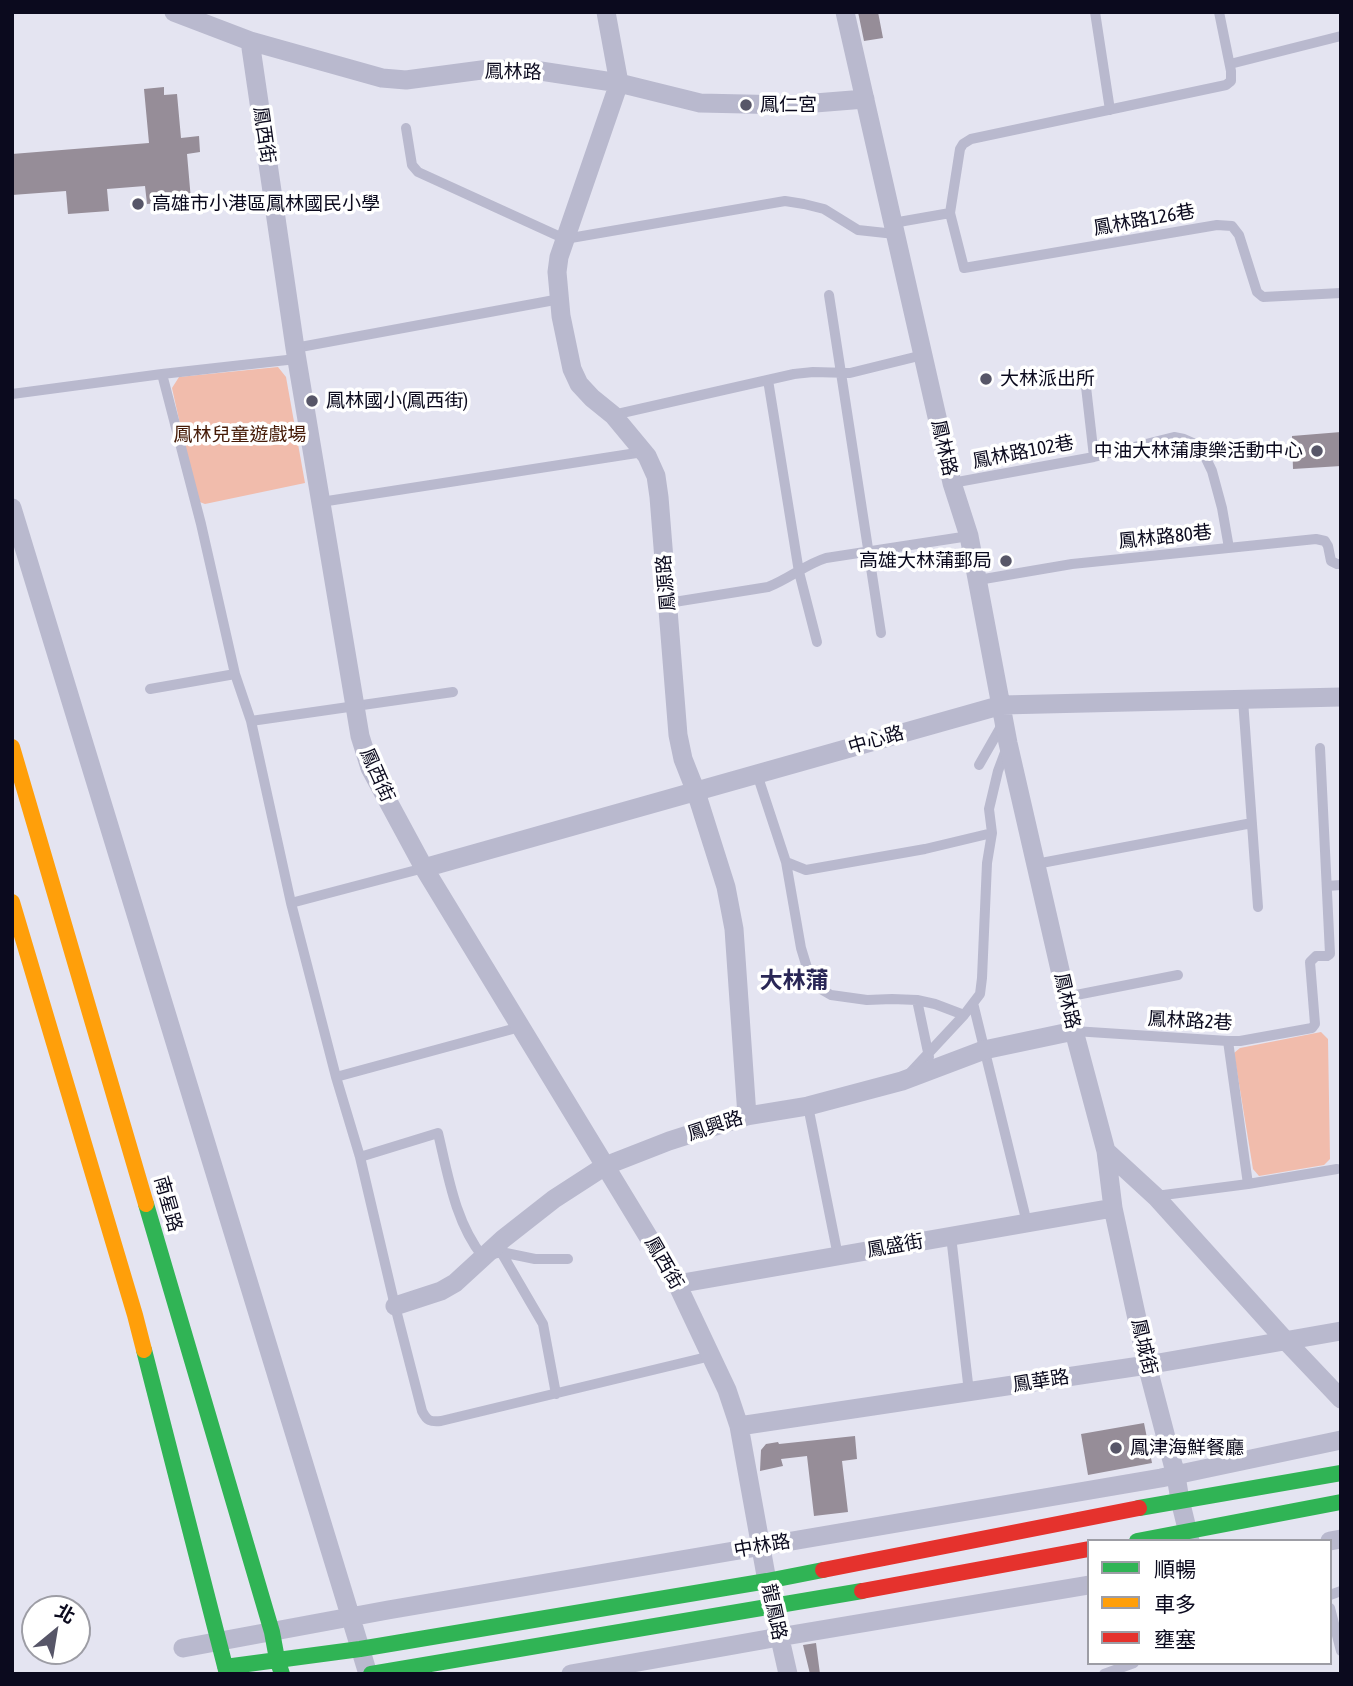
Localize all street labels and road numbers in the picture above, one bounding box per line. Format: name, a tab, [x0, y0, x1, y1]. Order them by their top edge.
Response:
street label: 鳳林路	[484, 60, 542, 84]
street label: 鳳西街	[249, 105, 279, 165]
street label: 鳳林路126巷	[1091, 200, 1197, 240]
street label: 鳳林路	[926, 418, 962, 478]
street label: 鳳林路102巷	[970, 431, 1076, 473]
street label: 鳳林路80巷	[1117, 521, 1213, 553]
street label: 鳳源路	[652, 554, 680, 612]
street label: 中心路	[845, 721, 907, 759]
street label: 鳳西街	[355, 744, 399, 806]
street label: 鳳林路	[1049, 971, 1085, 1031]
street label: 鳳林路2巷	[1147, 1007, 1233, 1035]
street label: 鳳興路	[684, 1106, 746, 1146]
street label: 南星路	[149, 1173, 187, 1235]
street label: 鳳盛街	[865, 1230, 925, 1262]
street label: 鳳西街	[640, 1233, 688, 1293]
street label: 鳳城街	[1126, 1317, 1162, 1377]
street label: 鳳華路	[1011, 1365, 1071, 1397]
street label: 中林路	[732, 1530, 792, 1562]
street label: 龍鳳路	[757, 1582, 791, 1642]

